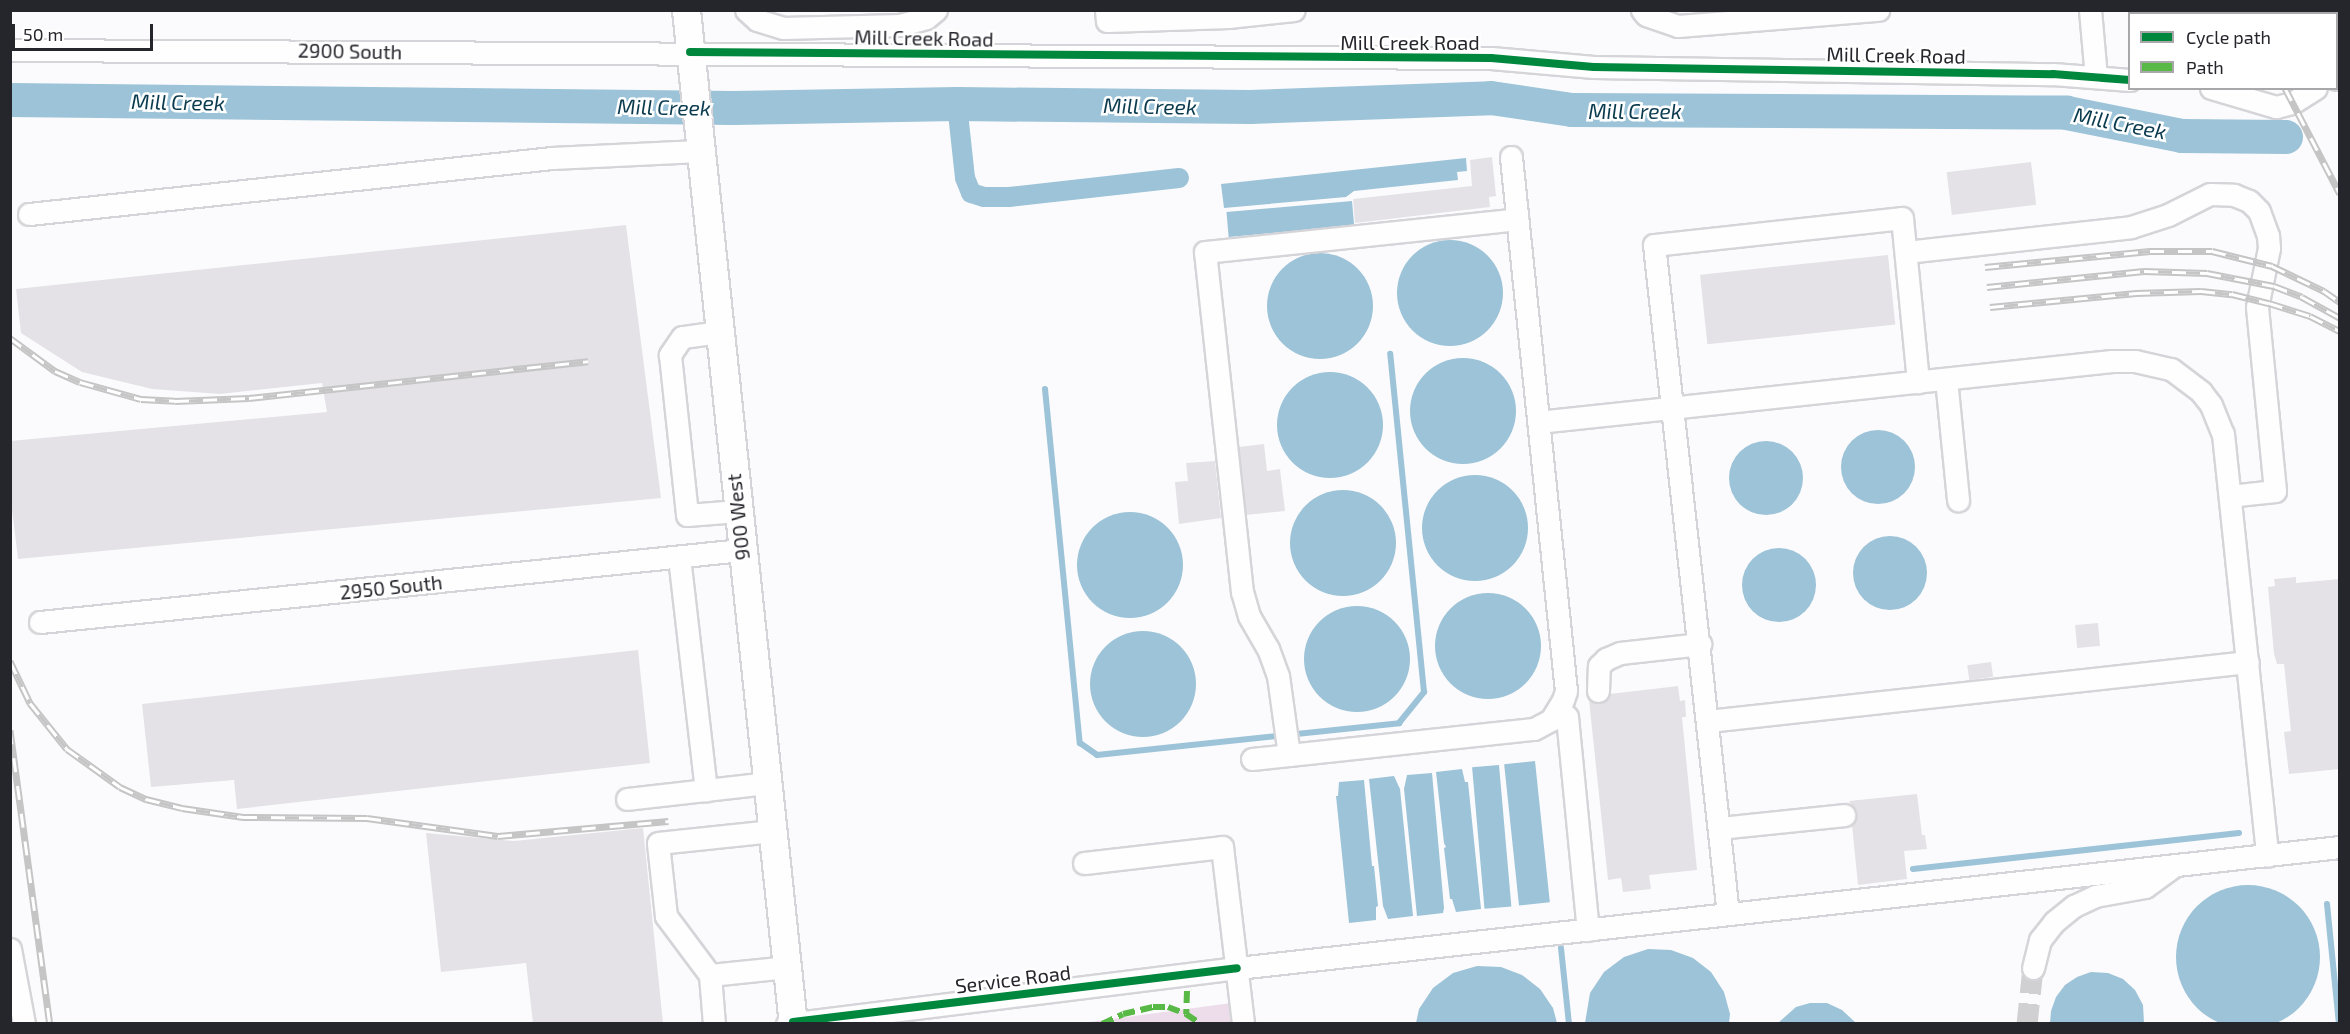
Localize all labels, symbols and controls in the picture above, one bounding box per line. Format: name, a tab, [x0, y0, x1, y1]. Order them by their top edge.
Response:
scale bar	[15, 12, 156, 50]
legend	[2128, 12, 2338, 90]
text: 50 m	[23, 23, 63, 45]
street label: Mill Creek Road	[854, 25, 994, 51]
text: Cycle path	[2186, 26, 2271, 48]
street label: Mill Creek Road	[1340, 30, 1480, 54]
street label: 2900 South	[298, 38, 402, 64]
street label: Mill Creek Road	[1826, 42, 1966, 68]
text: Path	[2186, 56, 2224, 78]
water label: Mill Creek	[131, 89, 225, 115]
water label: Mill Creek	[1103, 93, 1197, 119]
water label: Mill Creek	[617, 94, 711, 120]
water label: Mill Creek	[1588, 98, 1682, 124]
water label: Mill Creek	[2071, 102, 2169, 144]
street label: 900 West	[722, 472, 754, 562]
street label: 2950 South	[338, 570, 444, 604]
street label: Service Road	[954, 960, 1072, 998]

